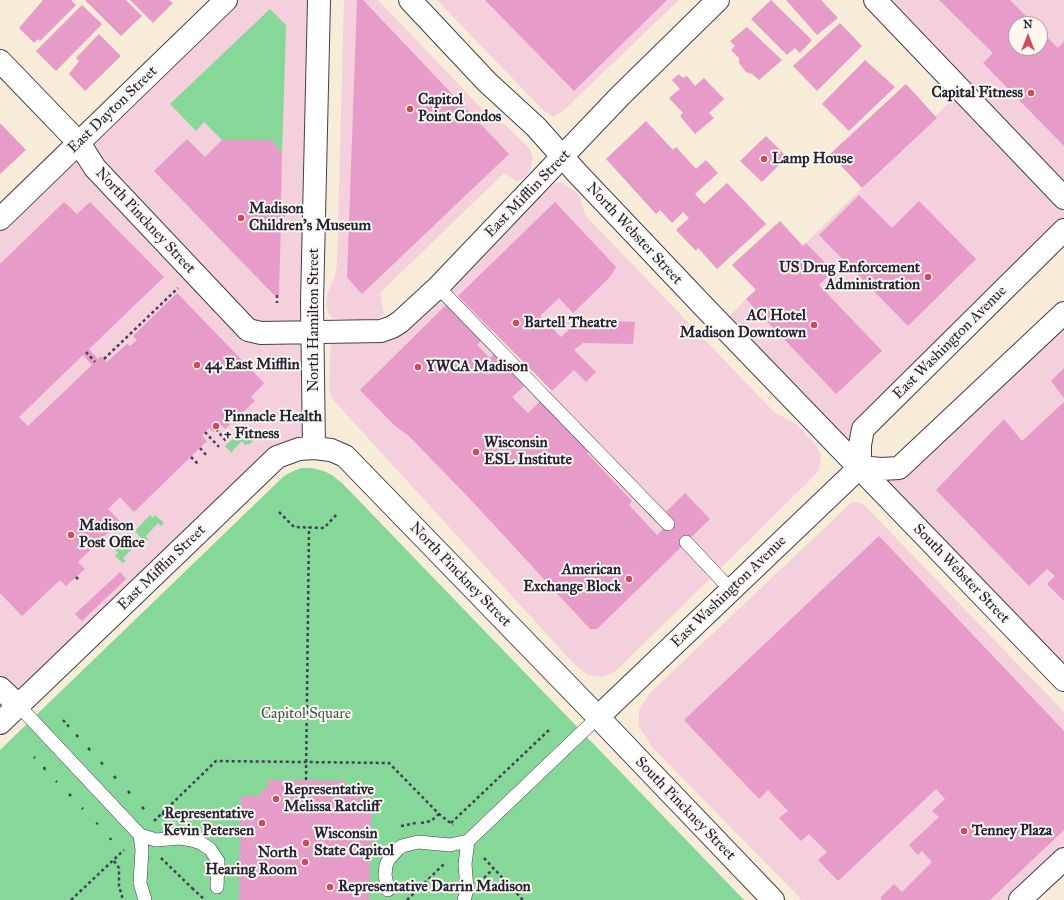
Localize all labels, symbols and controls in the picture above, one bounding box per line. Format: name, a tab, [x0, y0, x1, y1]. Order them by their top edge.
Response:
north arrow	[1008, 16, 1048, 56]
text: N	[1023, 18, 1033, 31]
street label: East Dayton Street	[64, 63, 162, 157]
place label: Capital Fitness	[931, 84, 1023, 102]
marker: Capital Fitness	[1026, 88, 1036, 98]
place label: Capitol Point Condos	[418, 91, 501, 126]
marker: Capitol Point Condos	[405, 104, 415, 114]
street label: East Mifflin Street	[481, 146, 575, 242]
place label: Lamp House	[772, 150, 853, 168]
marker: Lamp House	[759, 154, 769, 164]
street label: North Pinckney Street	[91, 164, 199, 278]
street label: North Webster Street	[582, 179, 686, 289]
place label: Madison Children's Museum	[249, 200, 371, 235]
marker: Madison Children's Museum	[236, 213, 246, 223]
street label: North Hamilton Street	[305, 248, 323, 392]
place label: US Drug Enforcement Administration	[779, 259, 920, 294]
marker: US Drug Enforcement Administration	[923, 272, 933, 282]
street label: East Washington Avenue	[889, 282, 1011, 404]
place label: AC Hotel Madison Downtown	[680, 307, 806, 342]
place label: Bartell Theatre	[524, 314, 617, 332]
marker: Bartell Theatre	[511, 318, 521, 328]
marker: AC Hotel Madison Downtown	[809, 320, 819, 330]
place label: 44 East Mifflin	[205, 356, 300, 374]
place label: YWCA Madison	[426, 358, 528, 376]
marker: 44 East Mifflin	[192, 360, 202, 370]
marker: YWCA Madison	[413, 362, 423, 372]
place label: Pinnacle Health + Fitness	[224, 408, 322, 443]
marker: Pinnacle Health + Fitness	[211, 421, 221, 431]
place label: Wisconsin ESL Institute	[484, 434, 572, 469]
marker: Wisconsin ESL Institute	[471, 447, 481, 457]
place label: Madison Post Office	[79, 517, 145, 552]
street label: North Pinckney Street	[405, 519, 515, 631]
street label: South Webster Street	[909, 520, 1013, 628]
street label: East Mifflin Street	[114, 521, 210, 615]
marker: Madison Post Office	[66, 530, 76, 540]
street label: East Washington Avenue	[668, 532, 790, 652]
place label: American Exchange Block	[523, 561, 621, 596]
marker: American Exchange Block	[624, 574, 634, 584]
park label: Capitol Square	[261, 705, 351, 723]
street label: South Pinckney Street	[631, 753, 739, 865]
place label: Representative Melissa Ratcliff	[284, 781, 380, 816]
marker: Representative Melissa Ratcliff	[271, 794, 281, 804]
place label: Representative Kevin Petersen	[163, 805, 254, 840]
marker: Representative Kevin Petersen	[257, 818, 267, 828]
place label: Tenney Plaza	[972, 822, 1052, 840]
place label: Wisconsin State Capitol	[314, 825, 394, 860]
marker: Tenney Plaza	[959, 826, 969, 836]
marker: Wisconsin State Capitol	[301, 838, 311, 848]
place label: North Hearing Room	[205, 844, 297, 879]
marker: North Hearing Room	[300, 857, 310, 867]
place label: Representative Darrin Madison	[338, 878, 531, 896]
marker: Representative Darrin Madison	[325, 882, 335, 892]

